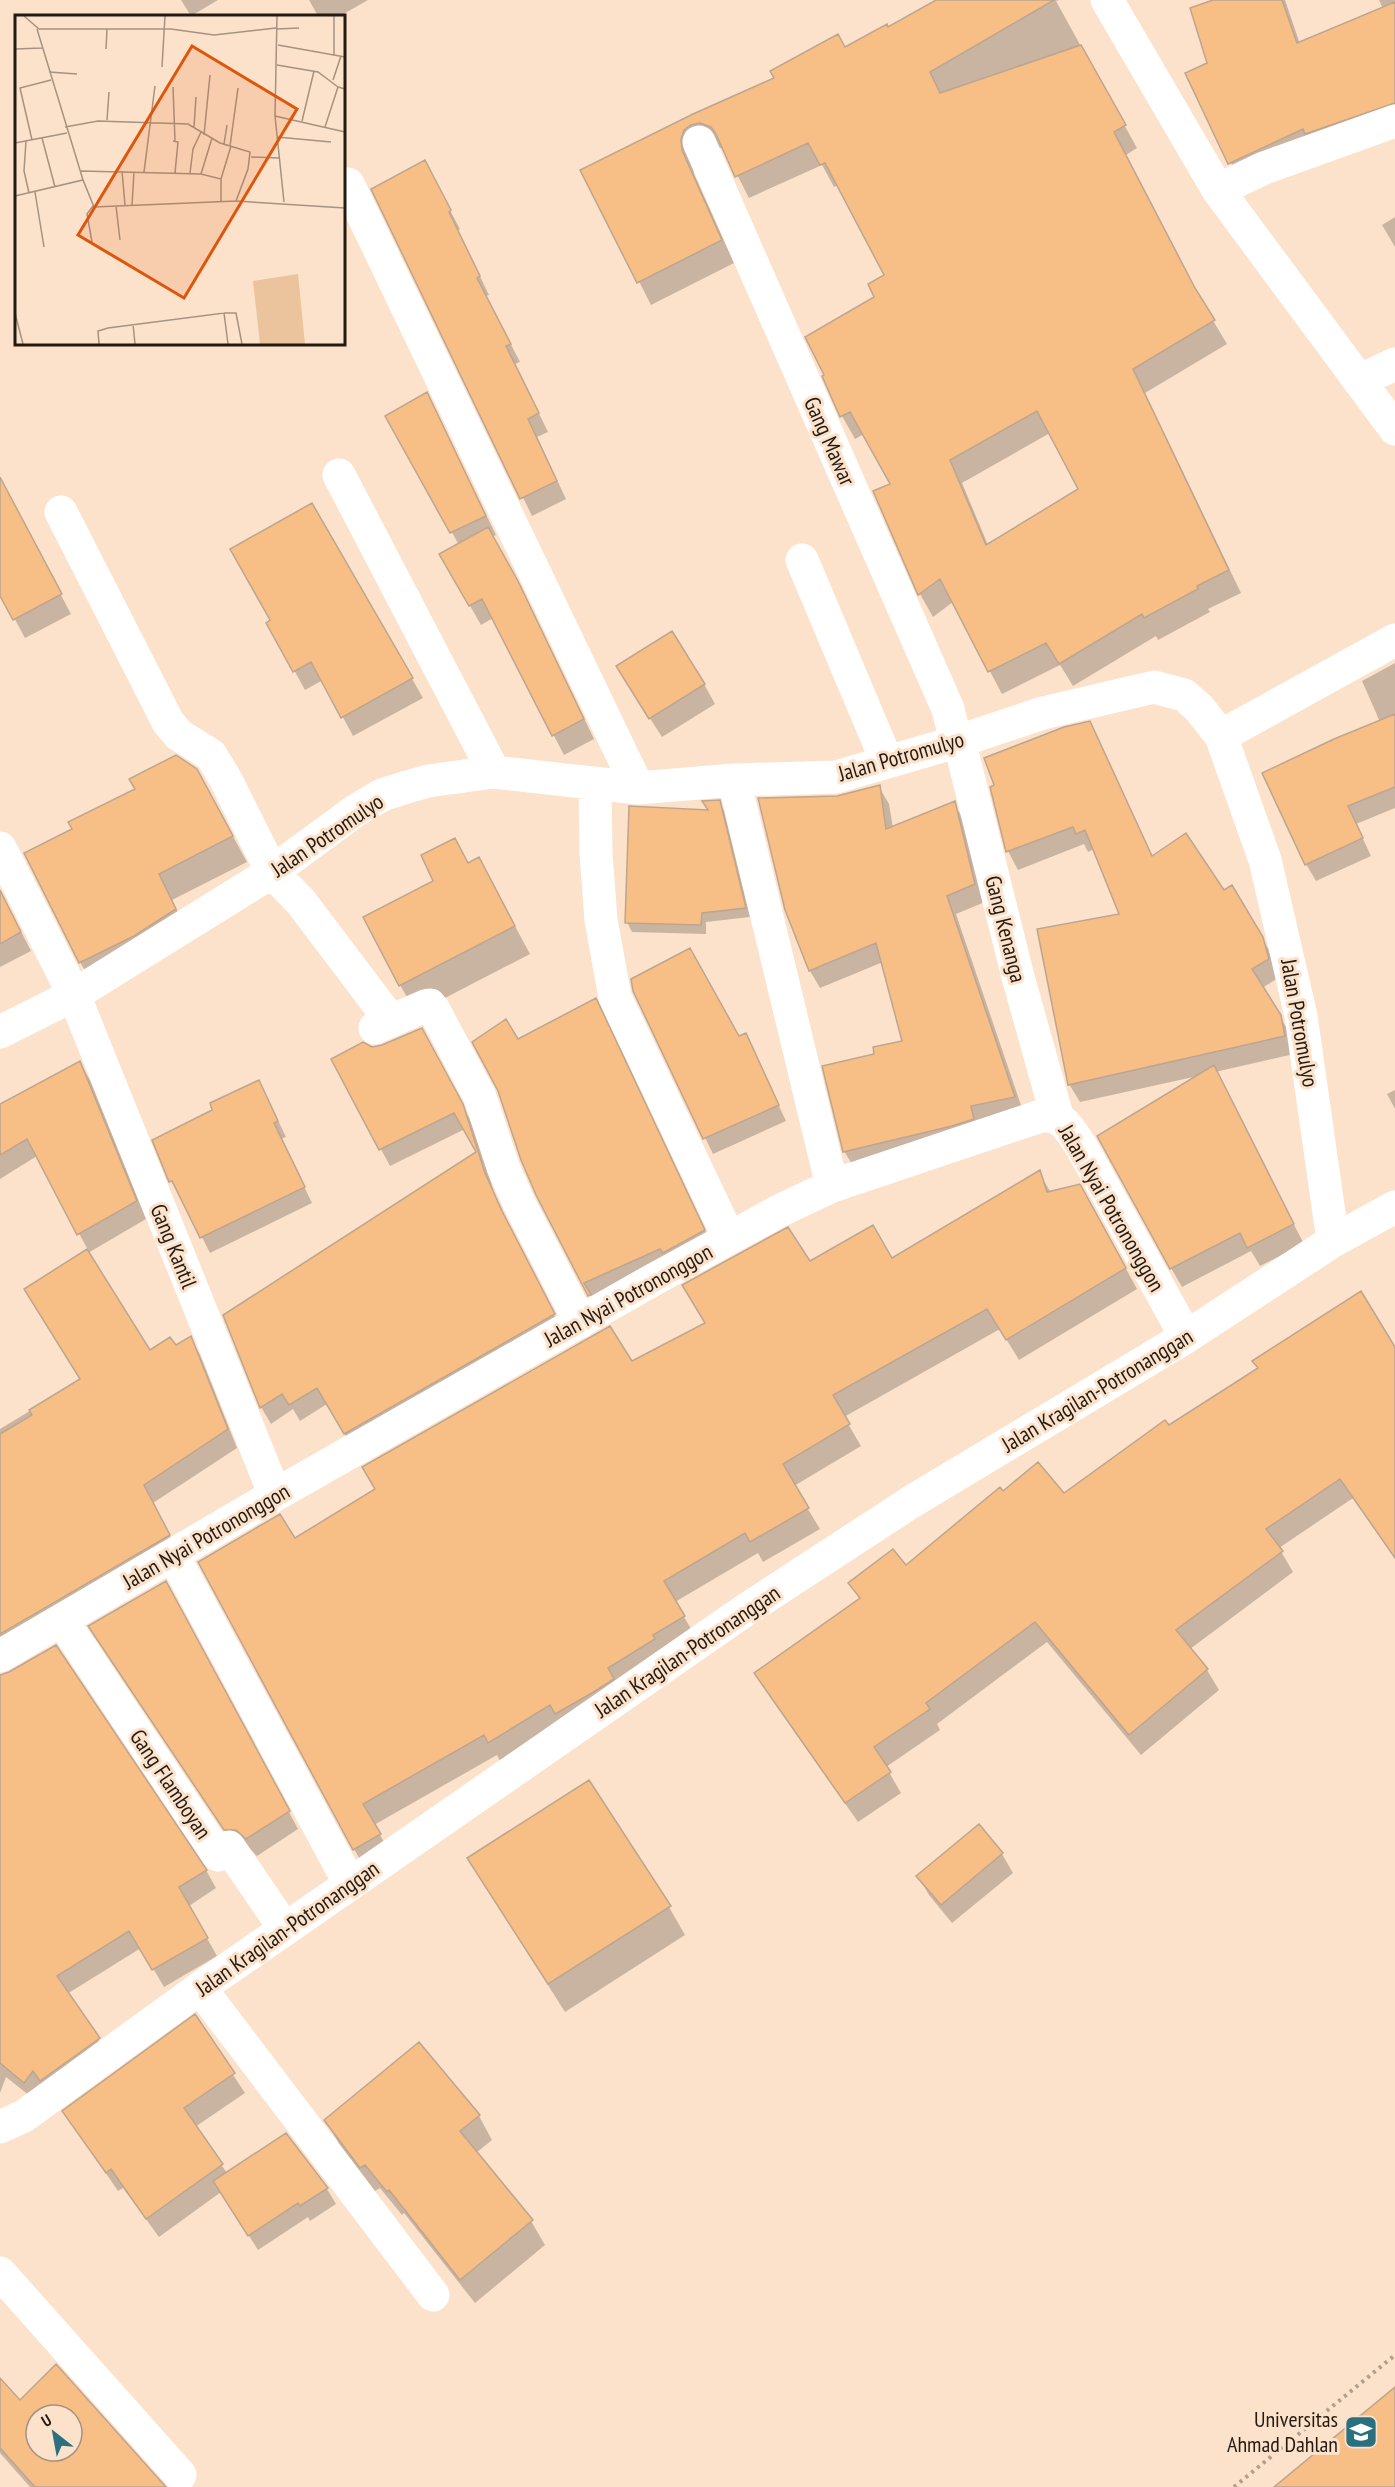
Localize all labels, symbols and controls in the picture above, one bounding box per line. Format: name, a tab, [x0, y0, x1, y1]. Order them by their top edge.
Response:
inset map	[15, 15, 345, 345]
street label: Gang Mawar	[798, 392, 862, 490]
street label: Jalan Potromulyo	[834, 725, 967, 788]
street label: Jalan Potromulyo	[265, 787, 389, 883]
street label: Gang Kenanga	[979, 873, 1033, 985]
street label: Jalan Potromulyo	[1275, 956, 1325, 1089]
street label: Jalan Nyai Potrononggon	[1052, 1119, 1171, 1296]
street label: Gang Kantil	[144, 1200, 204, 1293]
street label: Jalan Nyai Potrononggon	[538, 1237, 717, 1353]
street label: Jalan Kragilan-Potronanggan	[996, 1322, 1198, 1459]
street label: Jalan Nyai Potrononggon	[117, 1477, 294, 1596]
street label: Jalan Kragilan-Potronanggan	[588, 1579, 785, 1724]
street label: Gang Flamboyan	[124, 1724, 218, 1844]
street label: Jalan Kragilan-Potronanggan	[189, 1854, 384, 2002]
north arrow	[24, 2403, 84, 2463]
place label: Universitas Ahmad Dahlan	[1227, 2405, 1338, 2458]
text: U	[38, 2409, 55, 2431]
school or university icon: Universitas Ahmad Dahlan	[1343, 2414, 1379, 2450]

